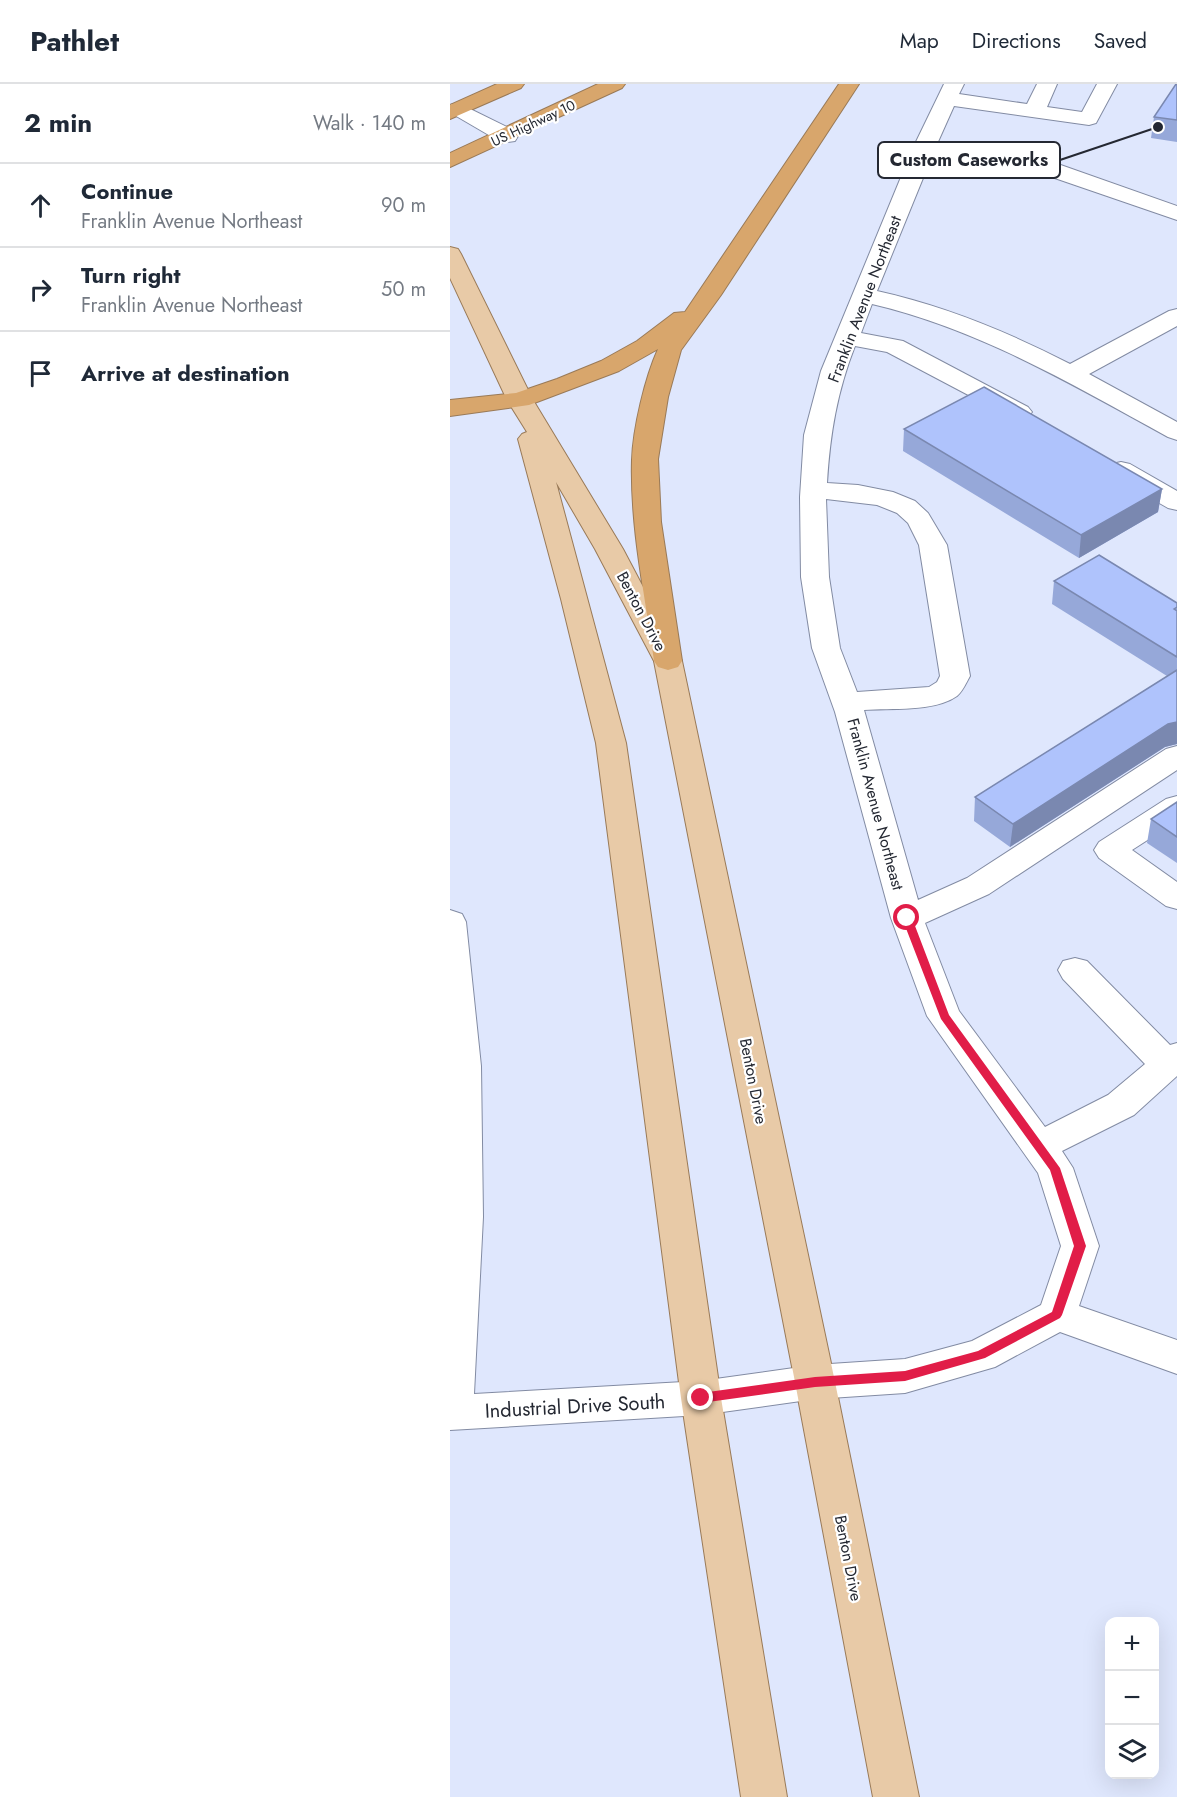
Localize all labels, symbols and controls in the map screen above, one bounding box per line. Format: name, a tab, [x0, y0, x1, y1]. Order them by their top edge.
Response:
text: Pathlet	[30, 21, 119, 62]
text: Map	[900, 26, 939, 56]
text: Directions	[972, 26, 1061, 56]
text: Saved	[1094, 26, 1147, 56]
street label: US Highway 10	[488, 95, 578, 151]
text: 2 min	[24, 104, 92, 142]
text: Walk · 140 m	[313, 109, 426, 138]
callout: Custom Caseworks	[878, 142, 1060, 178]
text: Custom Caseworks	[890, 147, 1048, 173]
text: Continue	[81, 175, 173, 207]
icon: ahead	[24, 189, 57, 222]
text: 90 m	[381, 191, 426, 220]
text: Franklin Avenue Northeast	[81, 207, 302, 236]
street label: Franklin Avenue Northeast	[822, 212, 907, 386]
text: Turn right	[81, 259, 181, 291]
icon: right	[24, 273, 57, 306]
text: 50 m	[381, 275, 426, 304]
text: Franklin Avenue Northeast	[81, 291, 302, 320]
icon: arrive	[24, 357, 57, 390]
text: Arrive at destination	[81, 357, 290, 389]
street label: Benton Drive	[611, 567, 672, 655]
street label: Franklin Avenue Northeast	[841, 716, 910, 893]
route start	[893, 904, 919, 930]
street label: Benton Drive	[734, 1036, 773, 1126]
route end	[687, 1384, 713, 1410]
street label: Industrial Drive South	[484, 1387, 666, 1426]
street label: Benton Drive	[829, 1513, 868, 1603]
map controls	[1105, 1617, 1159, 1779]
button: +	[1105, 1617, 1159, 1671]
button: −	[1105, 1671, 1159, 1725]
button: layers	[1105, 1725, 1159, 1779]

